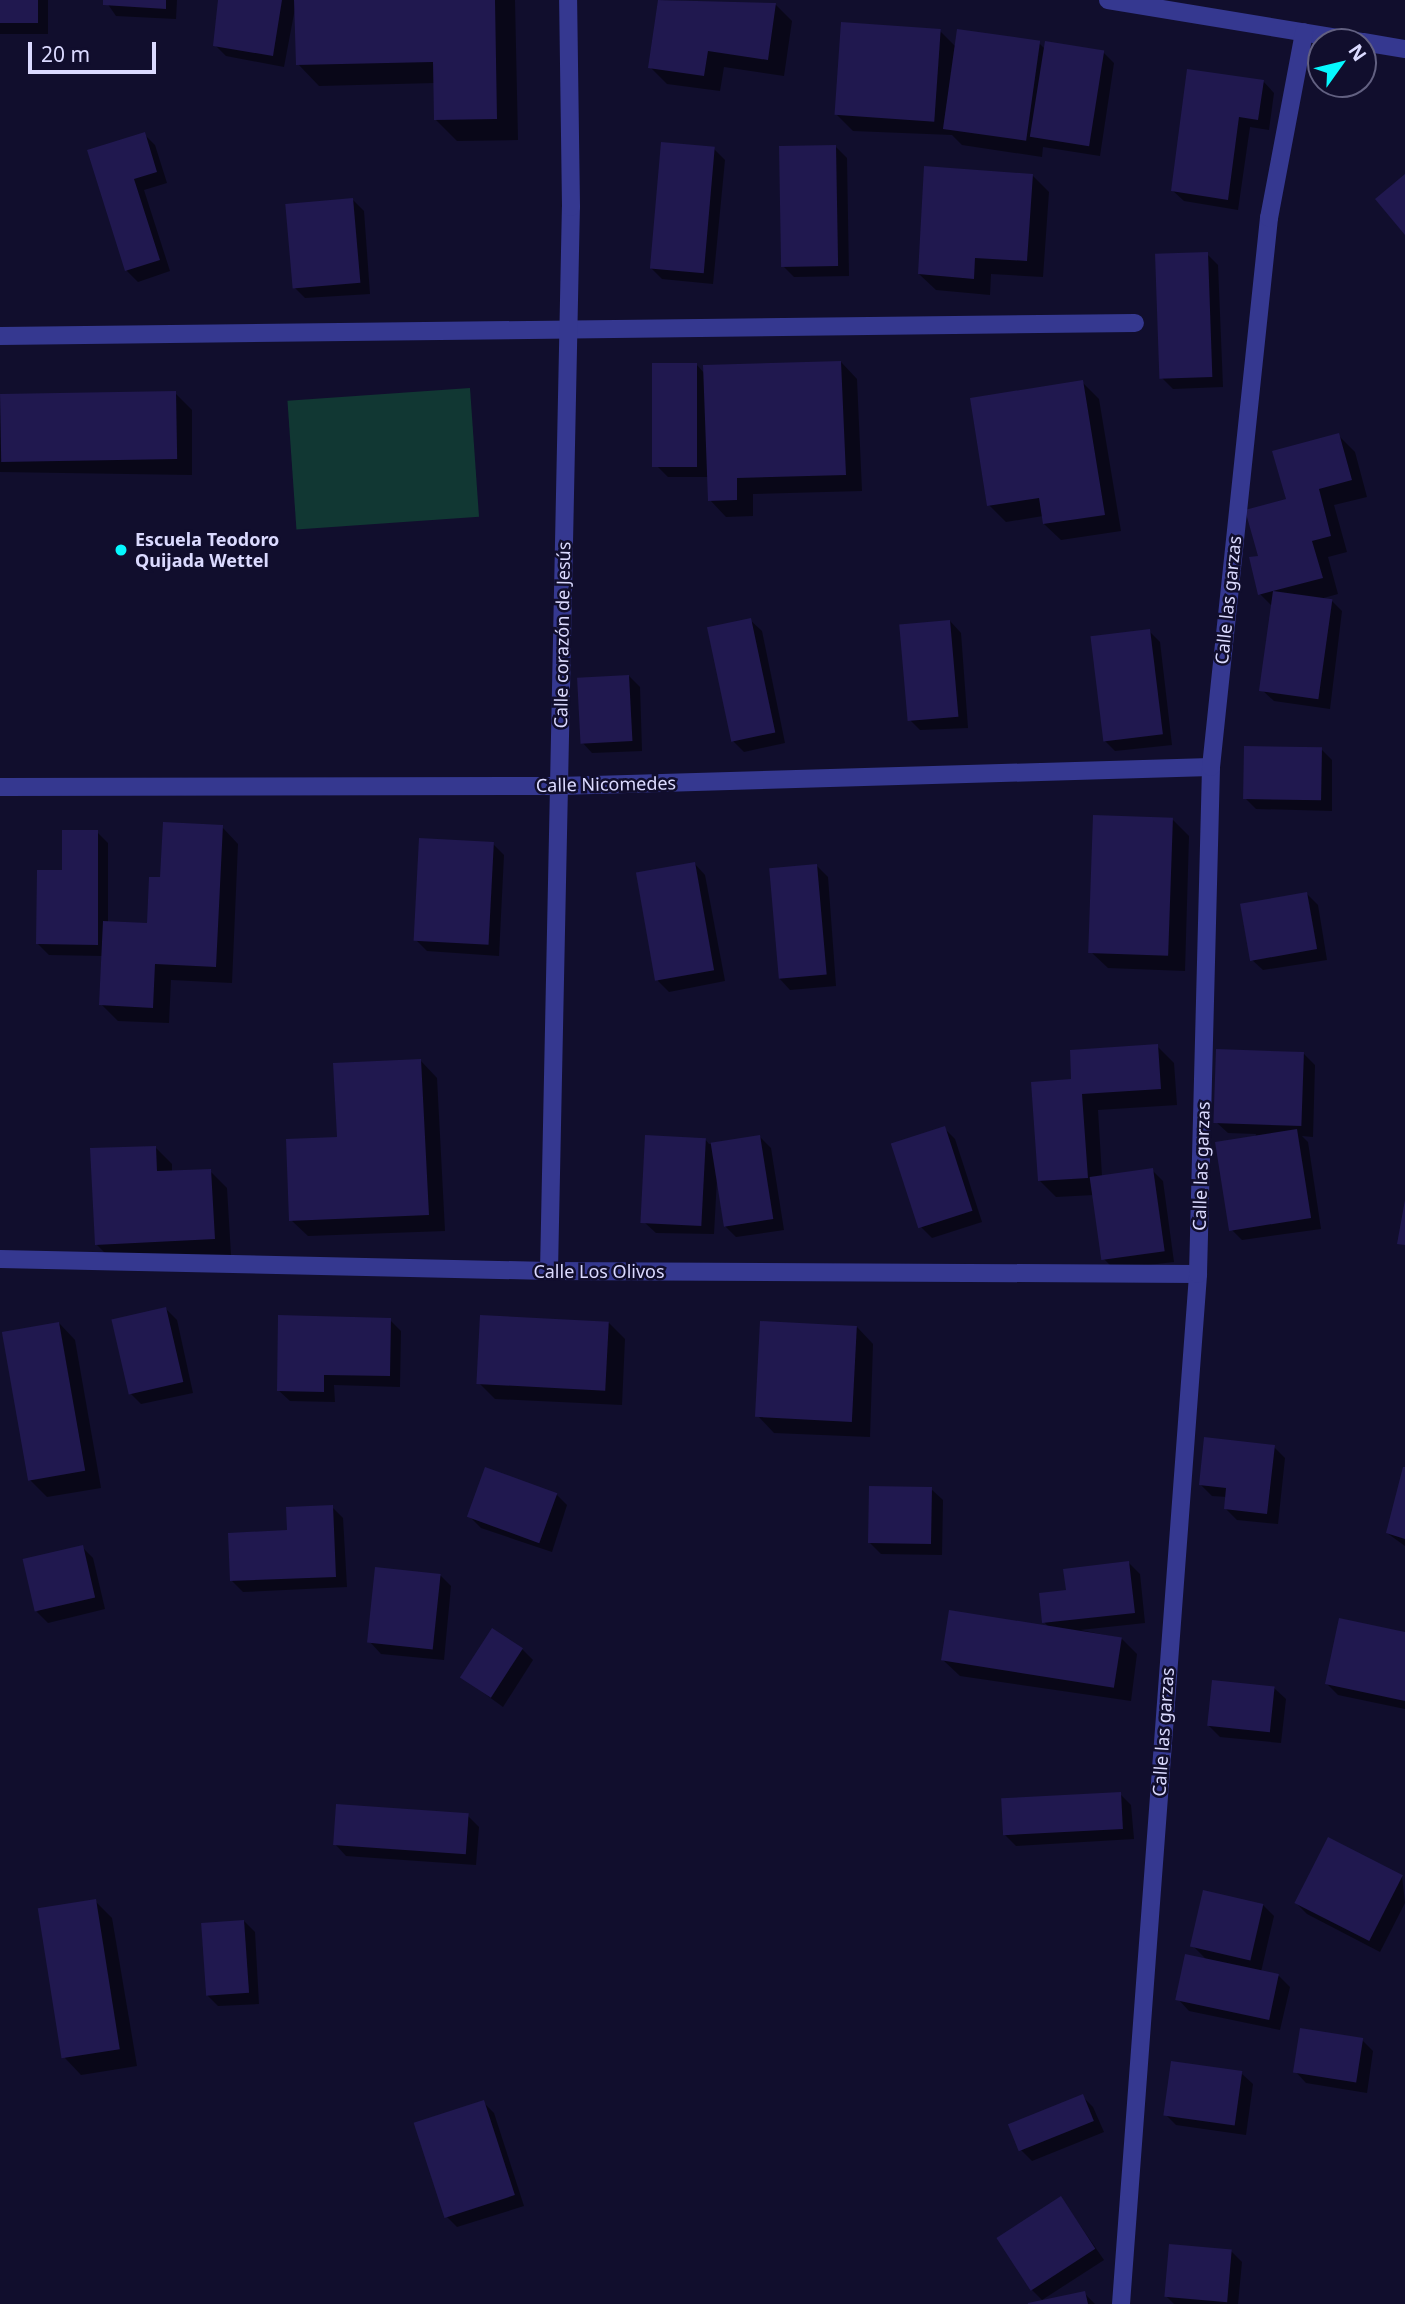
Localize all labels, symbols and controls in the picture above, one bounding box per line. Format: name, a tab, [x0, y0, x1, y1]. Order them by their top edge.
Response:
scale bar	[32, 28, 159, 72]
north arrow	[1307, 28, 1377, 98]
text: N	[1343, 39, 1373, 66]
text: 20 m	[41, 40, 90, 68]
place label: Escuela Teodoro Quijada Wettel	[135, 529, 279, 572]
street label: Calle las garzas	[1210, 535, 1246, 665]
street label: Calle corazón de Jesús	[550, 541, 574, 729]
marker: Escuela Teodoro Quijada Wettel	[113, 542, 129, 558]
street label: Calle Nicomedes	[536, 772, 676, 796]
street label: Calle las garzas	[1188, 1101, 1214, 1231]
street label: Calle Los Olivos	[533, 1260, 665, 1282]
street label: Calle las garzas	[1148, 1667, 1178, 1797]

